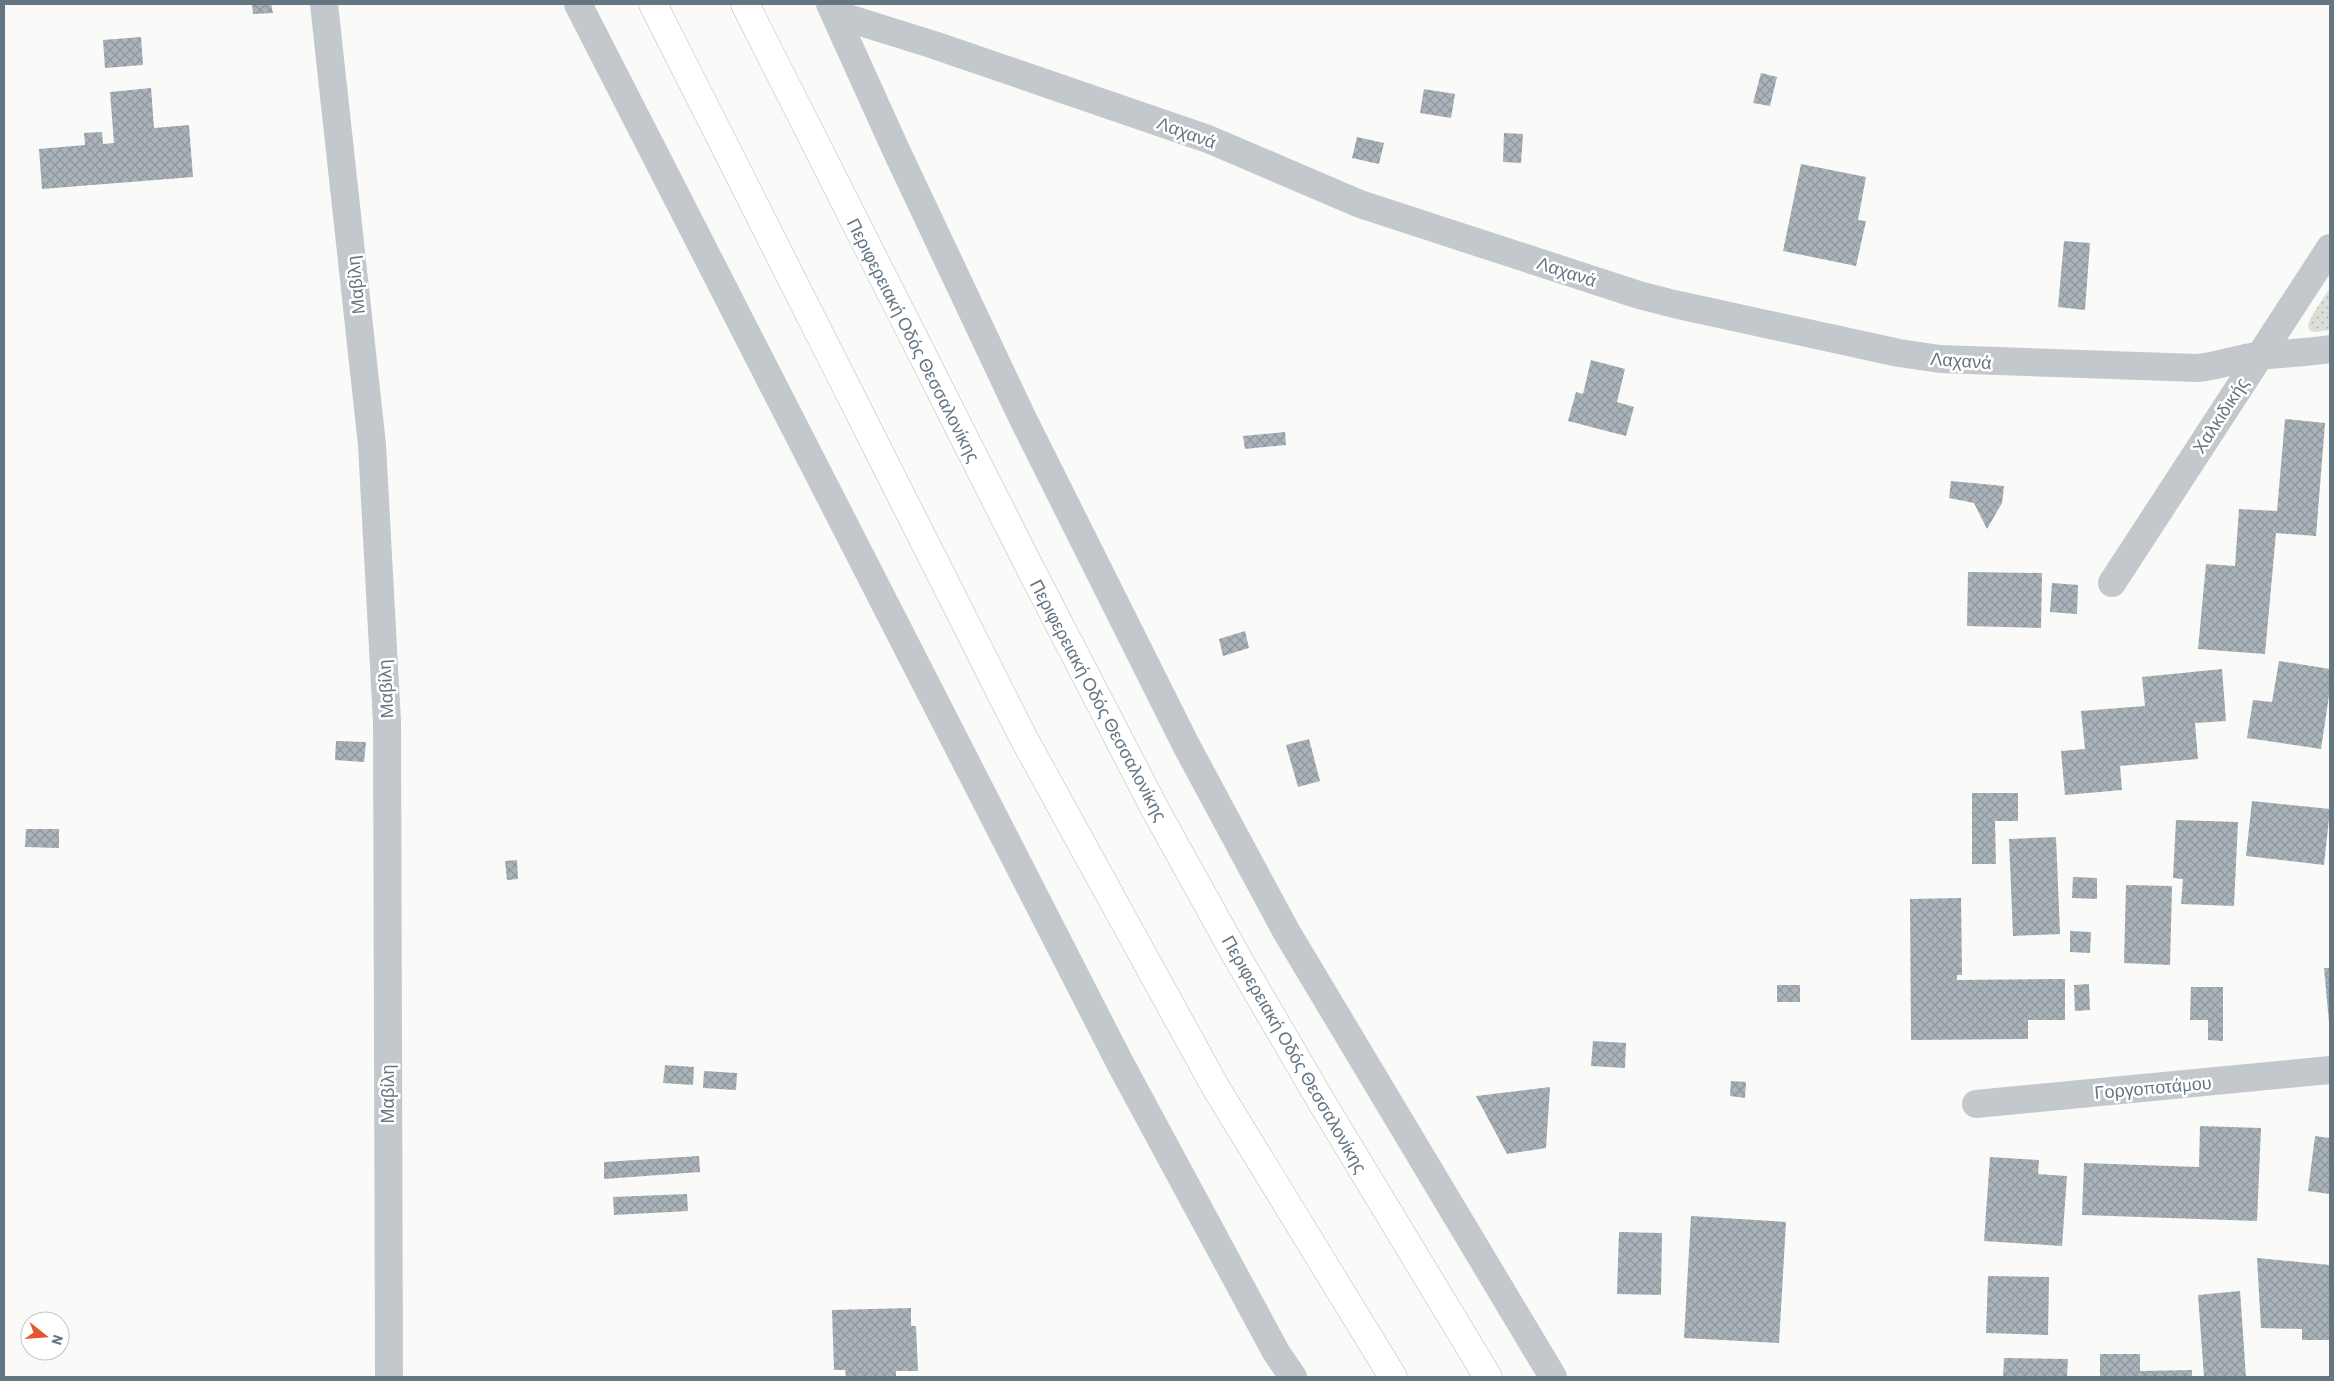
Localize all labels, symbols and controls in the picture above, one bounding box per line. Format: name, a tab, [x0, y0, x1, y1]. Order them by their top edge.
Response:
street label: Λαχανά	[1154, 111, 1220, 153]
street label: Περιφερειακή Οδός Θεσσαλονίκης	[843, 214, 985, 466]
street label: Λαχανά	[1534, 251, 1600, 291]
street label: Μαβίλη	[341, 255, 369, 315]
street label: Λαχανά	[1930, 347, 1992, 373]
street label: Χαλκιδικής	[2187, 373, 2253, 457]
street label: Περιφερειακή Οδός Θεσσαλονίκης	[1026, 575, 1172, 825]
street label: Μαβίλη	[372, 659, 398, 719]
street label: Περιφερειακή Οδός Θεσσαλονίκης	[1218, 931, 1372, 1177]
street label: Μαβίλη	[376, 1065, 398, 1123]
street label: Γοργοποτάμου	[2094, 1071, 2212, 1103]
north arrow	[20, 1311, 70, 1361]
text: N	[48, 1333, 67, 1347]

